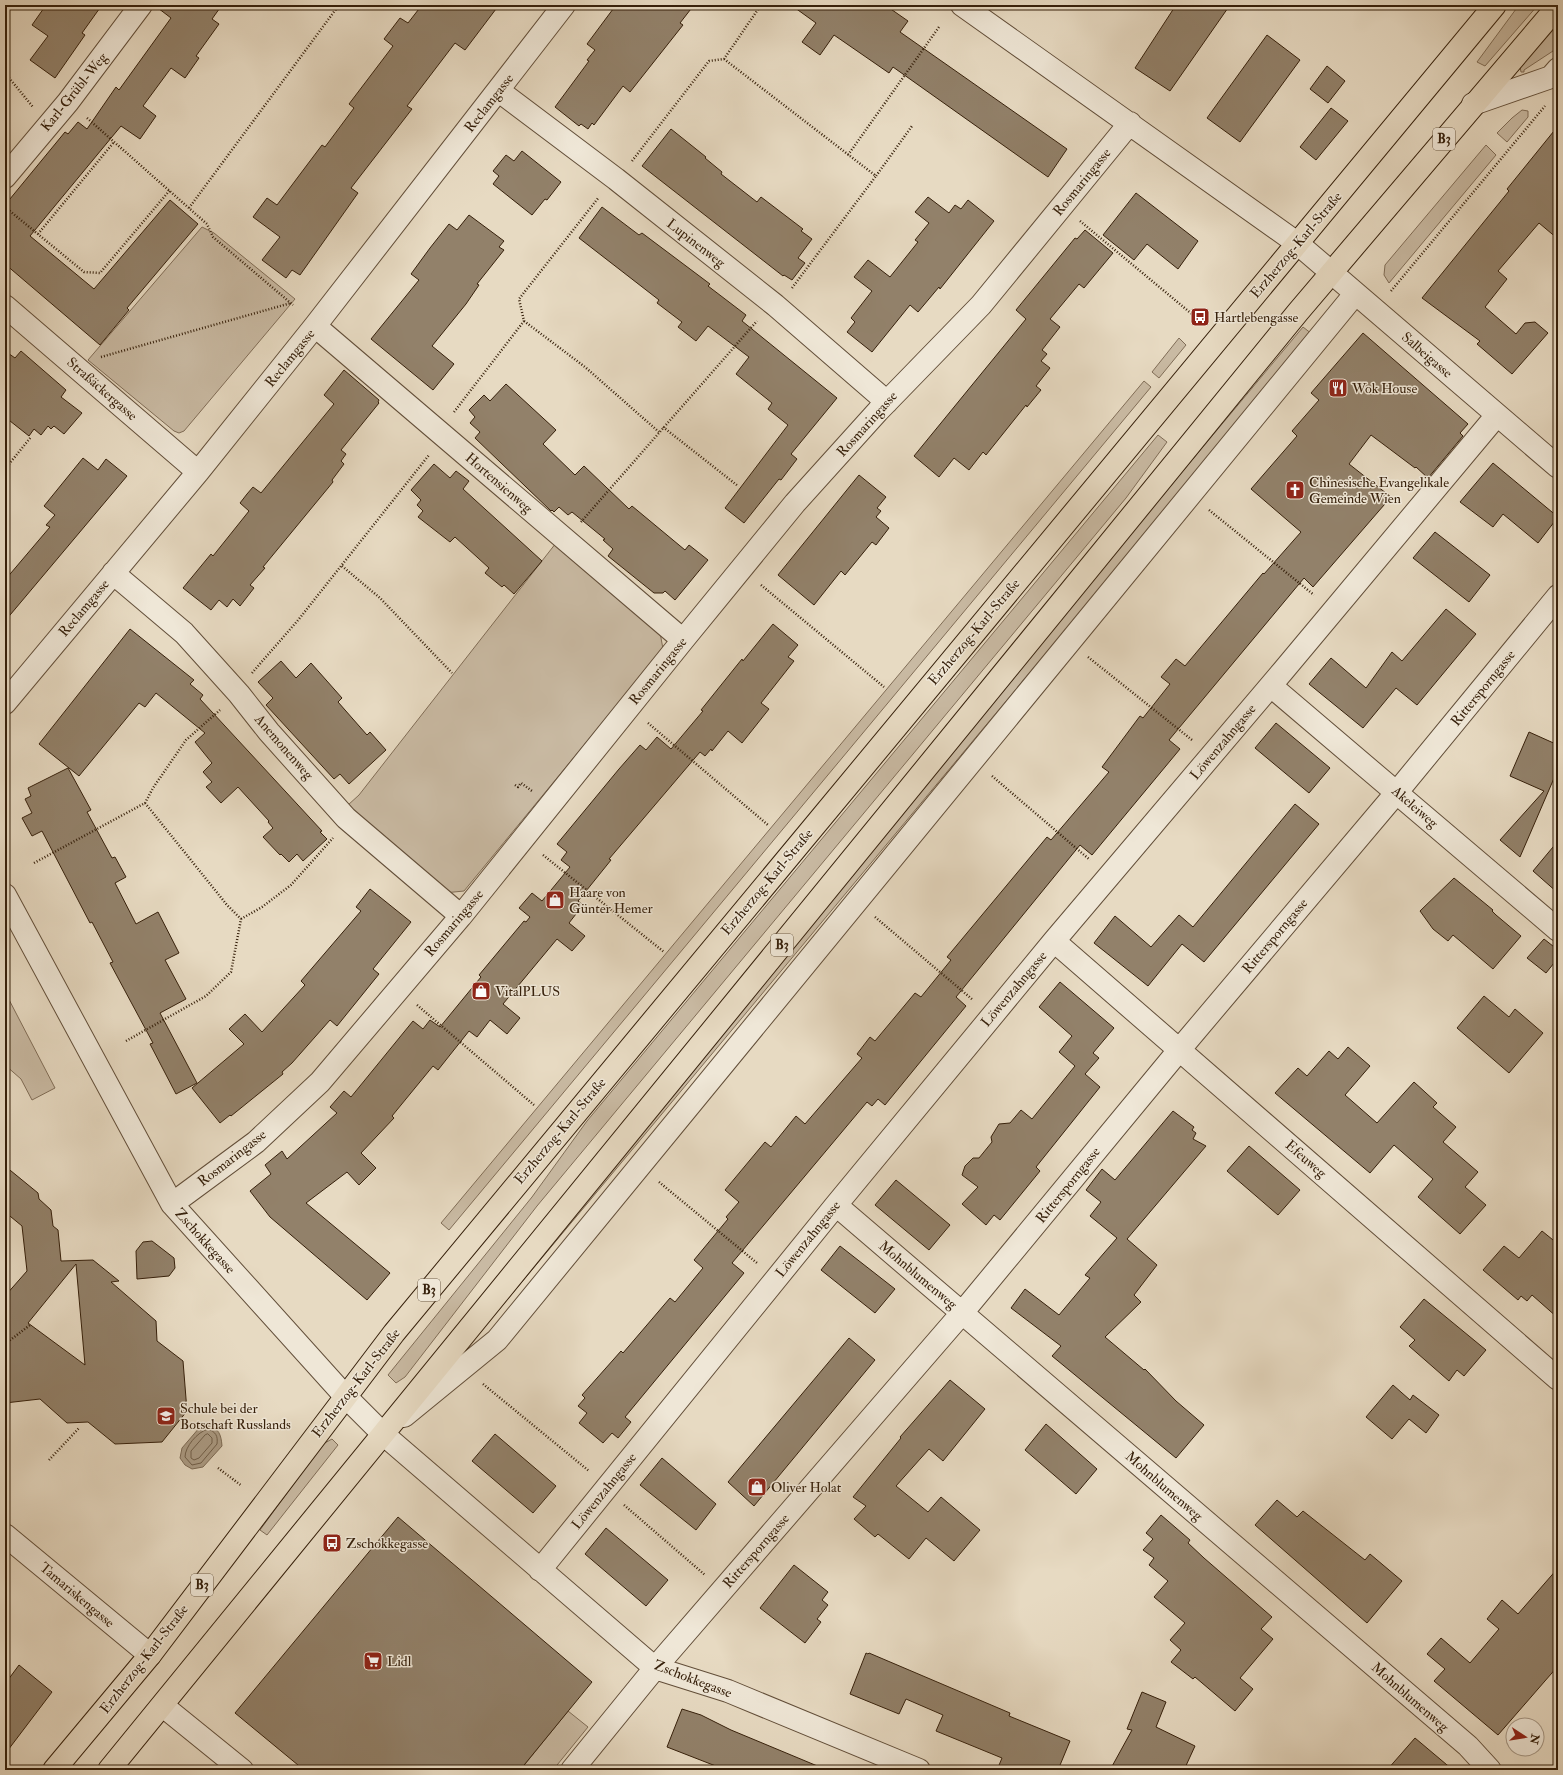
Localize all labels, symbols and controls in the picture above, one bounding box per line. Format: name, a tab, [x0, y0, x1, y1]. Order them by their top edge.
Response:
street label: Karl-Grübl-Weg	[37, 48, 112, 135]
street label: Reclamgasse	[461, 70, 517, 136]
road number: B3	[1433, 128, 1455, 150]
street label: Rosmaringasse	[1049, 145, 1115, 219]
street label: Erzherzog-Karl-Straße	[1247, 188, 1346, 302]
street label: Lupinenweg	[663, 215, 730, 273]
bus stop icon: Hartlebengasse	[1189, 306, 1211, 328]
place label: Hartlebengasse	[1214, 309, 1299, 326]
street label: Reclamgasse	[261, 325, 319, 390]
street label: Salbeigasse	[1398, 328, 1456, 382]
street label: Straßäckergasse	[63, 354, 141, 424]
restaurant icon: Wok House	[1327, 377, 1349, 399]
place label: Wok House	[1351, 380, 1417, 397]
street label: Rosmaringasse	[833, 388, 901, 460]
street label: Hortensienweg	[462, 449, 537, 518]
place label: Chinesische Evangelikale Gemeinde Wien	[1309, 474, 1449, 507]
church icon: Chinesische Evangelikale Gemeinde Wien	[1284, 479, 1306, 501]
street label: Erzherzog-Karl-Straße	[925, 575, 1024, 689]
street label: Reclamgasse	[55, 576, 113, 640]
street label: Rosmaringasse	[625, 634, 691, 708]
street label: Rittersporngasse	[1447, 646, 1520, 730]
street label: Löwenzahngasse	[1186, 701, 1260, 783]
street label: Anemonenweg	[250, 710, 318, 784]
street label: Akeleiweg	[1388, 782, 1442, 832]
street label: Erzherzog-Karl-Straße	[718, 825, 817, 939]
place label: Haare von Günter Hemer	[569, 884, 654, 917]
street label: Rosmaringasse	[421, 886, 487, 960]
shop icon: Haare von Günter Hemer	[544, 889, 566, 911]
street label: Rittersporngasse	[1239, 895, 1312, 978]
road number: B3	[771, 934, 793, 956]
street label: Löwenzahngasse	[977, 948, 1051, 1030]
shop icon: VitalPLUS	[470, 980, 492, 1002]
place label: VitalPLUS	[495, 983, 560, 1000]
street label: Erzherzog-Karl-Straße	[511, 1074, 610, 1188]
street label: Rosmaringasse	[194, 1126, 270, 1190]
street label: Efeuweg	[1282, 1137, 1331, 1182]
street label: Rittersporngasse	[1032, 1143, 1105, 1227]
street label: Löwenzahngasse	[772, 1197, 844, 1281]
street label: Zschokkegasse	[171, 1205, 239, 1277]
street label: Mohnblumenweg	[875, 1237, 961, 1313]
road number: B3	[418, 1279, 440, 1301]
street label: Erzherzog-Karl-Straße	[308, 1325, 404, 1441]
place label: Schule bei der Botschaft Russlands	[180, 1400, 291, 1433]
school or university icon: Schule bei der Botschaft Russlands	[155, 1405, 177, 1427]
street label: Mohnblumenweg	[1122, 1448, 1207, 1525]
street label: Löwenzahngasse	[568, 1449, 640, 1533]
shop icon: Oliver Holat	[746, 1476, 768, 1498]
place label: Oliver Holat	[771, 1479, 842, 1496]
street label: Rittersporngasse	[719, 1510, 794, 1592]
bus stop icon: Zschokkegasse	[321, 1532, 343, 1554]
place label: Zschokkegasse	[346, 1535, 428, 1552]
street label: Tamariskengasse	[36, 1559, 118, 1631]
road number: B3	[191, 1574, 213, 1596]
street label: Erzherzog-Karl-Straße	[96, 1601, 192, 1717]
supermarket icon: Lidl	[362, 1650, 384, 1672]
place label: Lidl	[387, 1653, 412, 1670]
street label: Zschokkegasse	[652, 1656, 734, 1702]
street label: Mohnblumenweg	[1368, 1659, 1453, 1736]
north arrow	[1505, 1717, 1545, 1757]
text: N	[1527, 1732, 1542, 1746]

